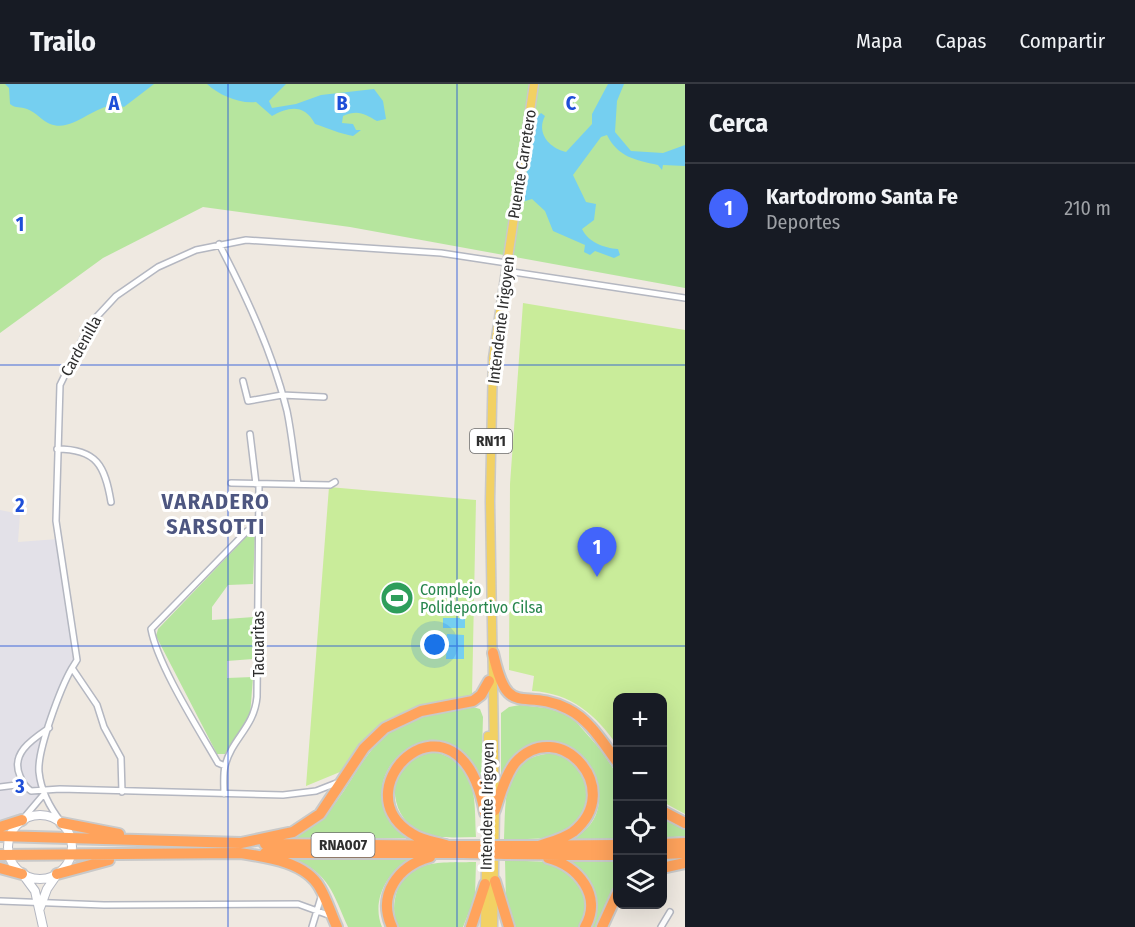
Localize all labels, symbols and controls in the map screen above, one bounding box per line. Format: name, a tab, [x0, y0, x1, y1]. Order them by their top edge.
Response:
text: Trailo	[30, 25, 96, 58]
text: Mapa	[856, 28, 903, 54]
text: Capas	[936, 28, 986, 54]
text: Compartir	[1019, 28, 1105, 54]
text: A	[108, 91, 121, 115]
text: B	[336, 91, 348, 115]
text: C	[566, 91, 577, 115]
street label: Puente Carretero	[504, 108, 540, 220]
text: Cerca	[709, 108, 768, 139]
text: Kartodromo Santa Fe	[766, 183, 958, 210]
text: 1	[724, 196, 733, 220]
text: 210 m	[1064, 196, 1111, 220]
text: Deportes	[766, 210, 840, 234]
text: 1	[16, 212, 24, 236]
street label: Intendente Irigoyen	[484, 255, 518, 385]
street label: Cardenilla	[57, 312, 105, 380]
road number: RN11	[470, 429, 512, 453]
district label: VARADERO SARSOTTI	[161, 488, 270, 540]
text: 2	[14, 493, 25, 517]
pin: 1	[578, 528, 616, 577]
sports icon: Complejo Polideportivo Cilsa	[379, 580, 415, 616]
place label: Complejo Polideportivo Cilsa	[420, 580, 543, 617]
street label: Tacuaritas	[249, 611, 268, 677]
your location	[420, 630, 449, 659]
map controls	[613, 693, 667, 909]
button: +	[613, 693, 667, 747]
street label: Intendente Irigoyen	[476, 742, 498, 870]
button: −	[613, 747, 667, 801]
text: 3	[14, 774, 25, 798]
button: locate	[613, 801, 667, 855]
road number: RNA007	[312, 833, 374, 857]
button: layers	[613, 855, 667, 909]

